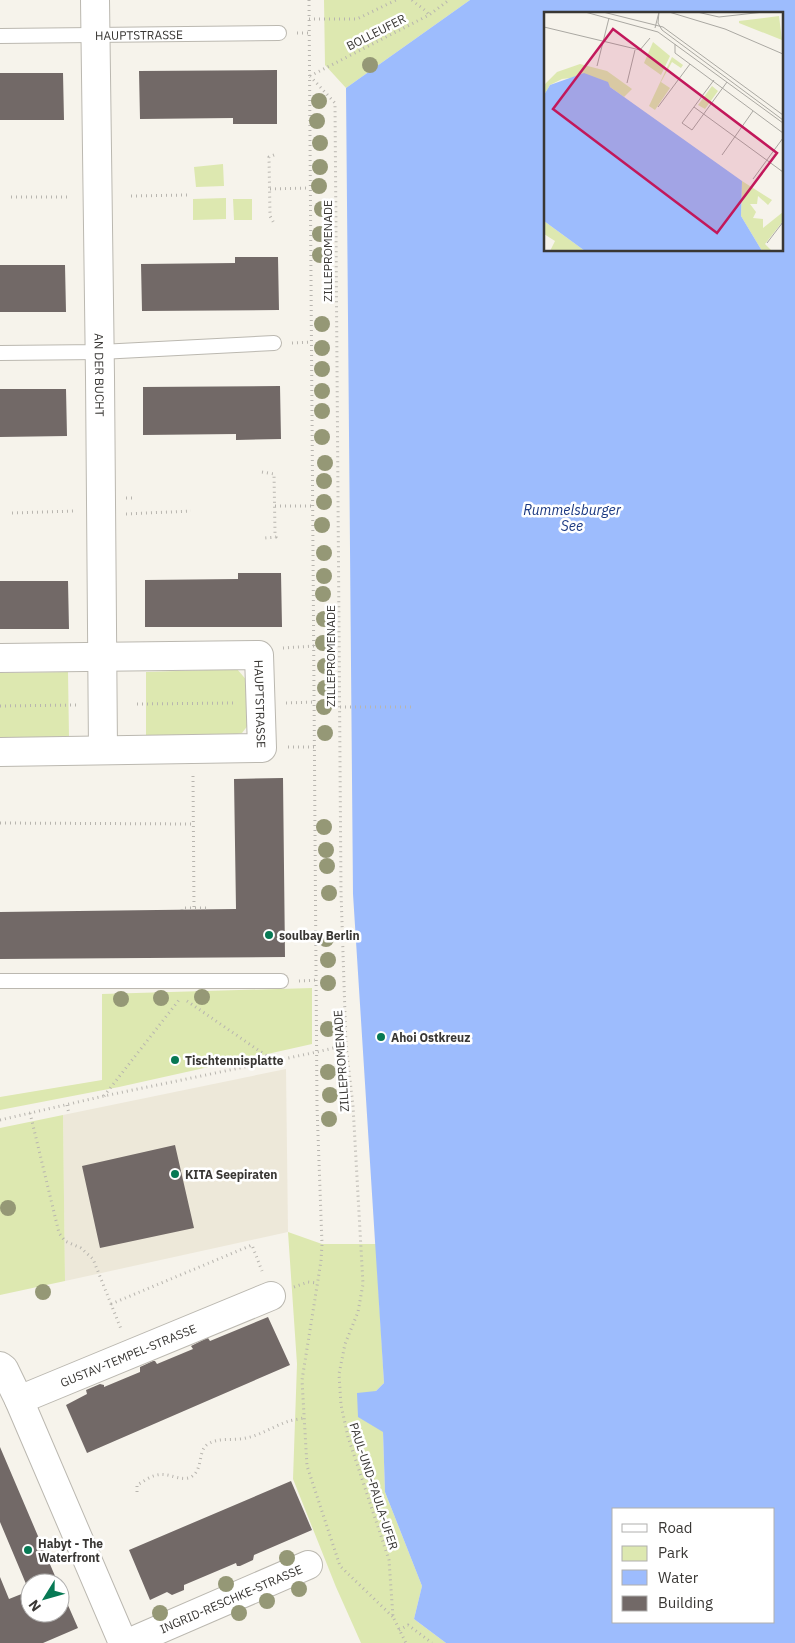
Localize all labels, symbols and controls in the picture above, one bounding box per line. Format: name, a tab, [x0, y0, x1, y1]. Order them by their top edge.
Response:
street label: BOLLEUFER	[344, 10, 409, 53]
inset map	[544, 12, 782, 251]
street label: HAUPTSTRASSE	[95, 27, 183, 42]
street label: ZILLEPROMENADE	[320, 200, 335, 302]
street label: AN DER BUCHT	[92, 333, 108, 417]
water label: Rummelsburger See	[523, 501, 622, 535]
street label: ZILLEPROMENADE	[323, 605, 338, 707]
street label: HAUPTSTRASSE	[252, 660, 269, 748]
place label: soulbay Berlin	[279, 928, 360, 943]
marker: soulbay Berlin	[263, 929, 275, 941]
street label: ZILLEPROMENADE	[330, 1010, 352, 1112]
place label: Ahoi Ostkreuz	[391, 1030, 470, 1045]
marker: Ahoi Ostkreuz	[375, 1031, 387, 1043]
place label: Tischtennisplatte	[185, 1053, 284, 1068]
marker: Tischtennisplatte	[169, 1054, 181, 1066]
place label: KITA Seepiraten	[185, 1167, 277, 1182]
marker: KITA Seepiraten	[169, 1168, 181, 1180]
street label: GUSTAV-TEMPEL-STRASSE	[58, 1320, 198, 1390]
street label: PAUL-UND-PAULA-UFER	[346, 1421, 402, 1552]
legend	[612, 1508, 775, 1623]
text: Road	[658, 1518, 693, 1537]
place label: Habyt - The Waterfront	[38, 1536, 103, 1565]
text: Park	[658, 1543, 688, 1562]
marker: Habyt - The Waterfront	[22, 1544, 34, 1556]
street label: INGRID-RESCHKE-STRASSE	[157, 1561, 304, 1636]
text: Water	[658, 1568, 699, 1587]
north arrow	[20, 1573, 70, 1623]
text: Building	[658, 1593, 713, 1612]
text: N	[24, 1596, 45, 1615]

